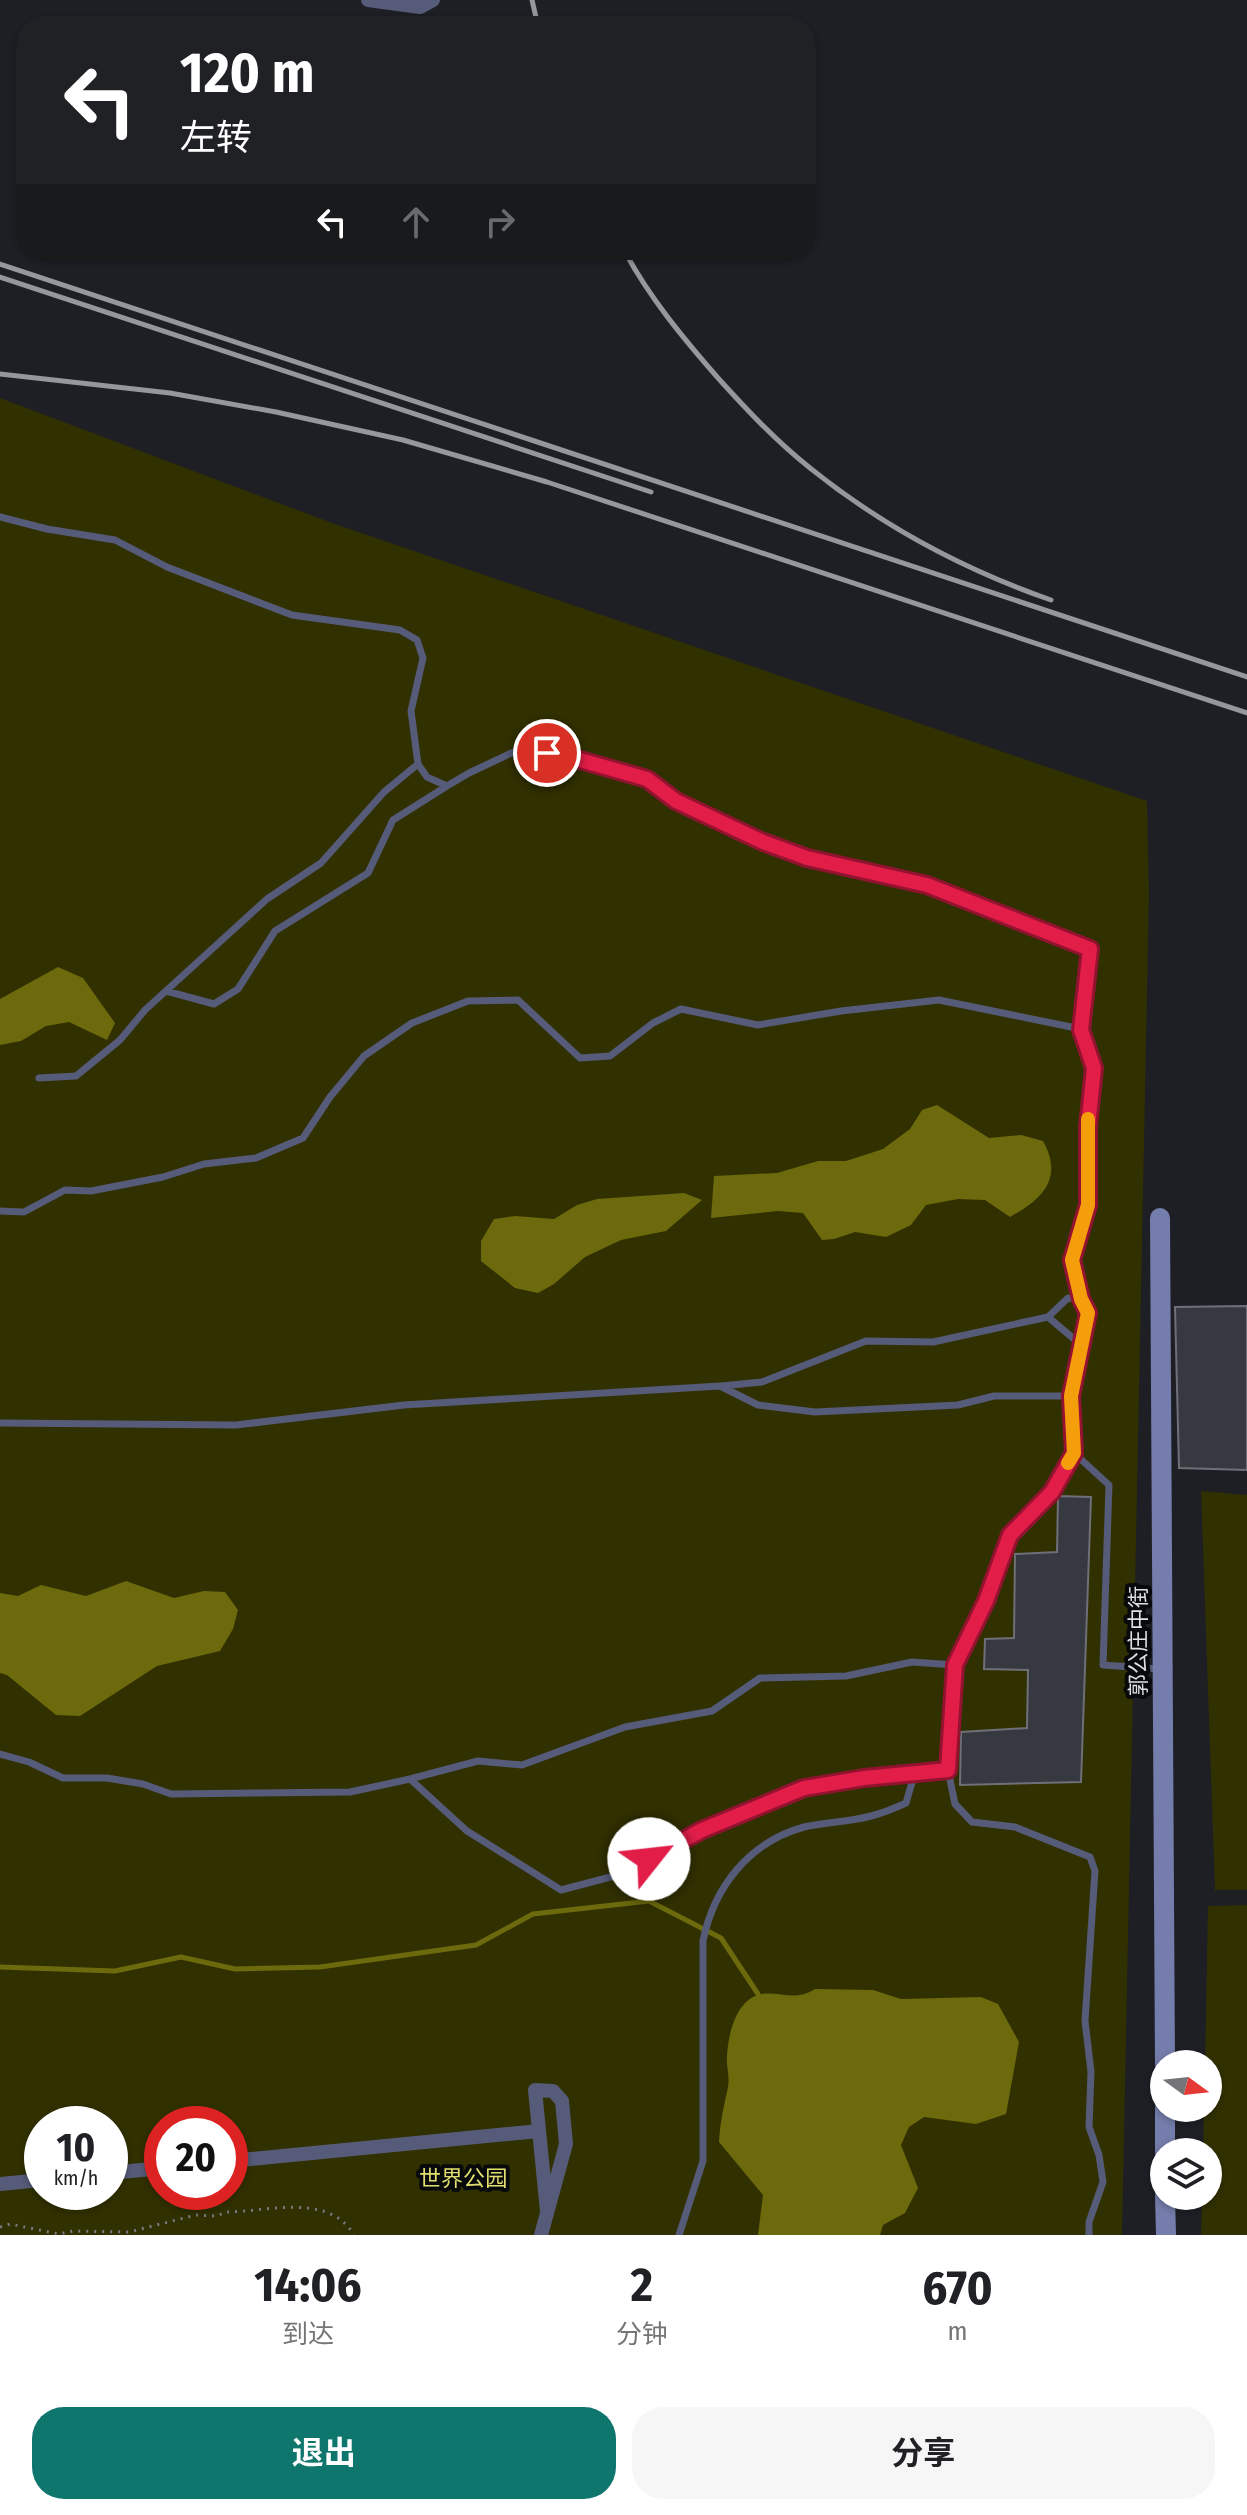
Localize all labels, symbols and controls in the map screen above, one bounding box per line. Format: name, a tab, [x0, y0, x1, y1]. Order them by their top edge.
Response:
text: 120 m	[180, 40, 315, 107]
icon: left	[48, 48, 152, 152]
text: 左转	[180, 116, 252, 160]
icon: left	[310, 200, 354, 244]
icon: ahead	[394, 200, 438, 244]
icon: right	[478, 200, 522, 244]
pin	[513, 719, 581, 787]
icon: arrive	[525, 731, 569, 775]
street label: 郭公庄中街	[1125, 1586, 1152, 1696]
position arrow	[607, 1817, 691, 1901]
north arrow	[1150, 2050, 1222, 2122]
map controls	[1150, 2050, 1222, 2210]
speed limit sign: 20	[144, 2106, 248, 2210]
text: 10	[57, 2124, 95, 2172]
button: layers	[1150, 2138, 1222, 2210]
park label: 世界公园	[419, 2165, 507, 2192]
text: km/h	[54, 2166, 98, 2190]
text: 14:06	[254, 2256, 362, 2314]
text: 2	[631, 2256, 653, 2314]
text: 670	[922, 2259, 993, 2317]
text: m	[947, 2316, 967, 2347]
text: 到达	[282, 2319, 334, 2350]
text: 分钟	[616, 2319, 668, 2350]
button: 退出	[32, 2407, 616, 2499]
button: 分享	[632, 2407, 1215, 2499]

